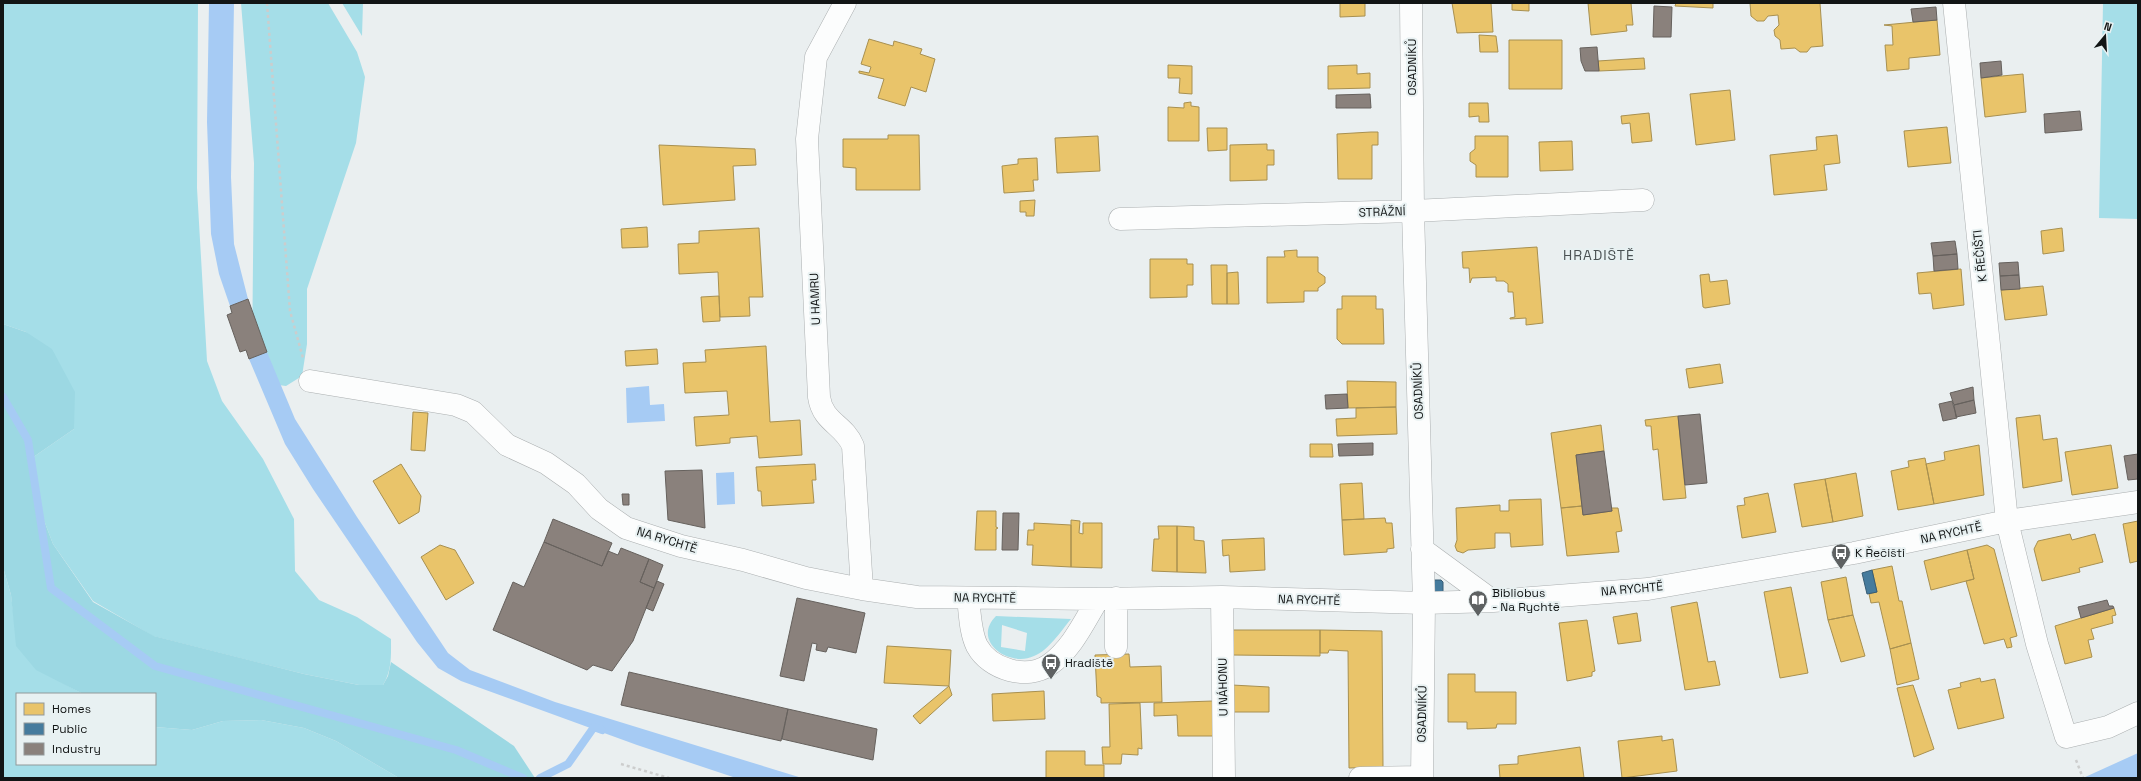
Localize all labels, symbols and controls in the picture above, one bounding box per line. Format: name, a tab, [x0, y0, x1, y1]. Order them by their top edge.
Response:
north arrow	[2085, 16, 2125, 56]
text: N	[2102, 19, 2114, 34]
street label: OSADNÍKŮ	[1404, 38, 1420, 96]
street label: STRÁŽNÍ	[1358, 203, 1406, 221]
street label: K ŘEČIŠTI	[1969, 229, 1991, 283]
district label: HRADIŠTĚ	[1563, 246, 1635, 264]
street label: U HAMRU	[806, 273, 824, 325]
street label: OSADNÍKŮ	[1409, 362, 1427, 420]
street label: NA RYCHTĚ	[1919, 519, 1983, 547]
street label: NA RYCHTĚ	[635, 523, 699, 557]
bus stop icon: K Řečišti	[1830, 542, 1852, 570]
place label: K Řečišti	[1855, 545, 1905, 561]
street label: NA RYCHTĚ	[1600, 578, 1664, 600]
place label: Bibliobus - Na Rychtě	[1492, 585, 1560, 615]
street label: NA RYCHTĚ	[954, 589, 1016, 607]
library icon: Bibliobus - Na Rychtě	[1467, 589, 1489, 617]
street label: NA RYCHTĚ	[1278, 591, 1341, 609]
bus stop icon: Hradiště	[1040, 652, 1062, 680]
place label: Hradiště	[1065, 655, 1113, 671]
street label: U NÁHONU	[1214, 658, 1232, 716]
street label: OSADNÍKŮ	[1414, 685, 1430, 743]
legend	[16, 693, 156, 765]
text: Homes	[52, 701, 91, 717]
text: Public	[52, 721, 87, 737]
text: Industry	[52, 741, 101, 757]

